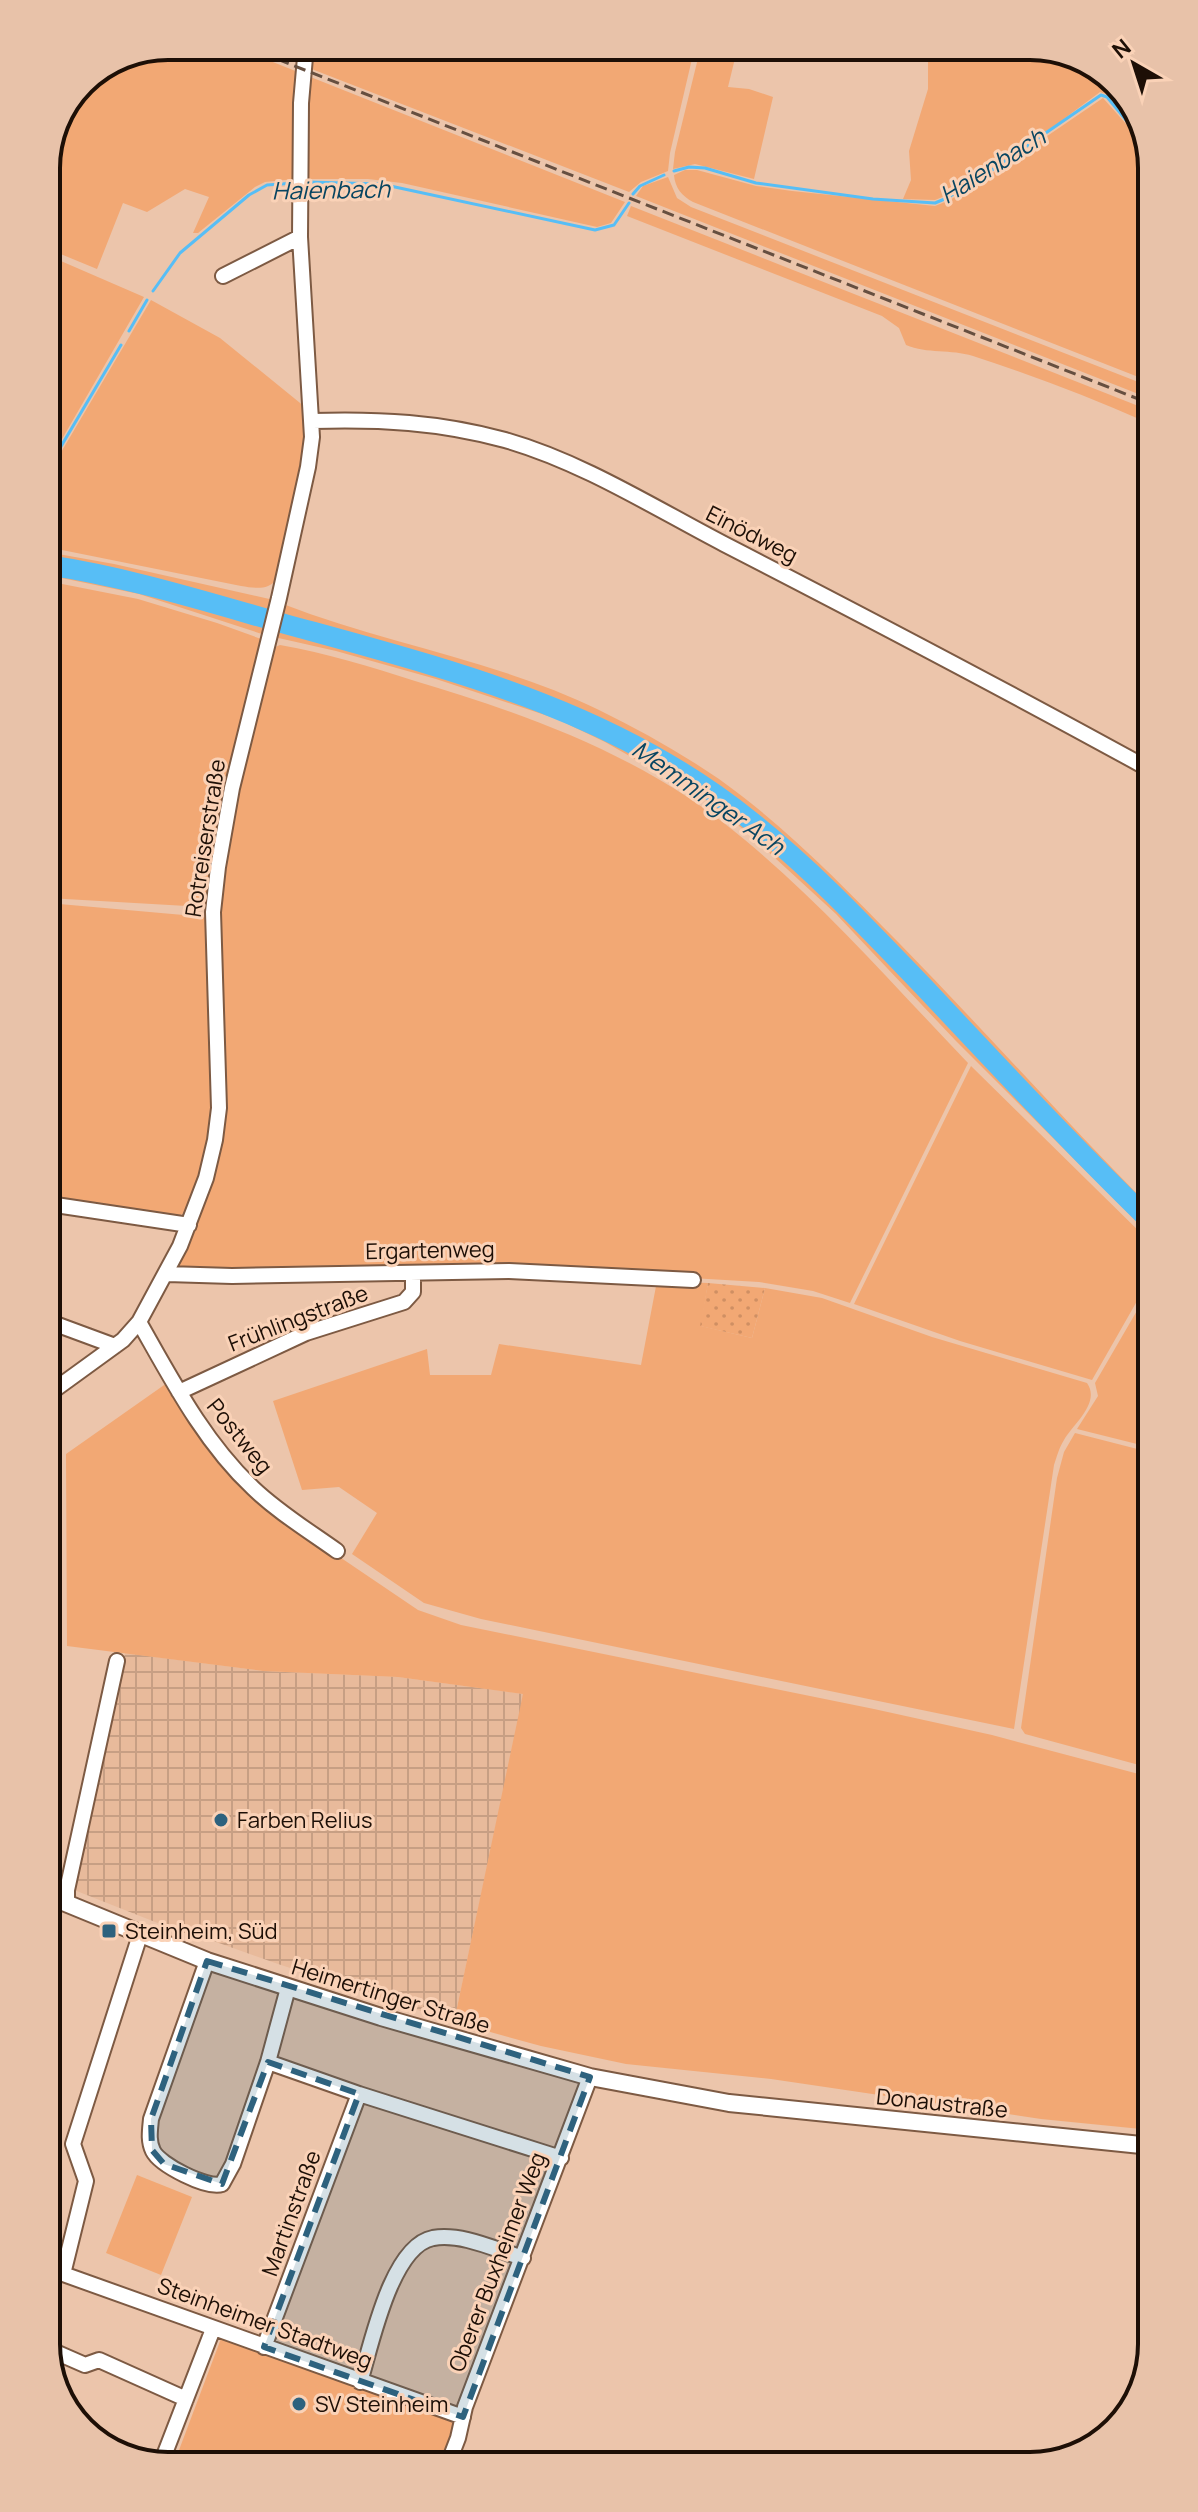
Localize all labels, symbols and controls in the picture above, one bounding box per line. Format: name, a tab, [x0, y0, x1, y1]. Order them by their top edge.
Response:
north arrow	[1094, 24, 1174, 104]
text: N	[1106, 32, 1137, 65]
water label: Haienbach	[933, 119, 1052, 210]
water label: Haienbach	[272, 171, 391, 207]
street label: Einödweg	[701, 498, 803, 570]
water label: Memminger Ach	[626, 732, 792, 862]
street label: Rotreiserstraße	[178, 757, 232, 919]
street label: Ergartenweg	[365, 1234, 495, 1266]
street label: Frühlingstraße	[224, 1277, 372, 1358]
street label: Postweg	[200, 1392, 280, 1480]
place label: Farben Relius	[237, 1805, 372, 1835]
marker: Farben Relius	[212, 1811, 230, 1829]
place label: Steinheim, Süd	[125, 1916, 278, 1946]
marker: Steinheim, Süd	[100, 1922, 118, 1940]
street label: Heimertinger Straße	[288, 1952, 494, 2040]
street label: Donaustraße	[875, 2081, 1009, 2125]
street label: Martinstraße	[254, 2146, 328, 2280]
street label: Oberer Buxheimer Weg	[441, 2148, 553, 2376]
street label: Steinheimer Stadtweg	[153, 2270, 377, 2376]
place label: SV Steinheim	[315, 2389, 449, 2419]
marker: SV Steinheim	[290, 2395, 308, 2413]

